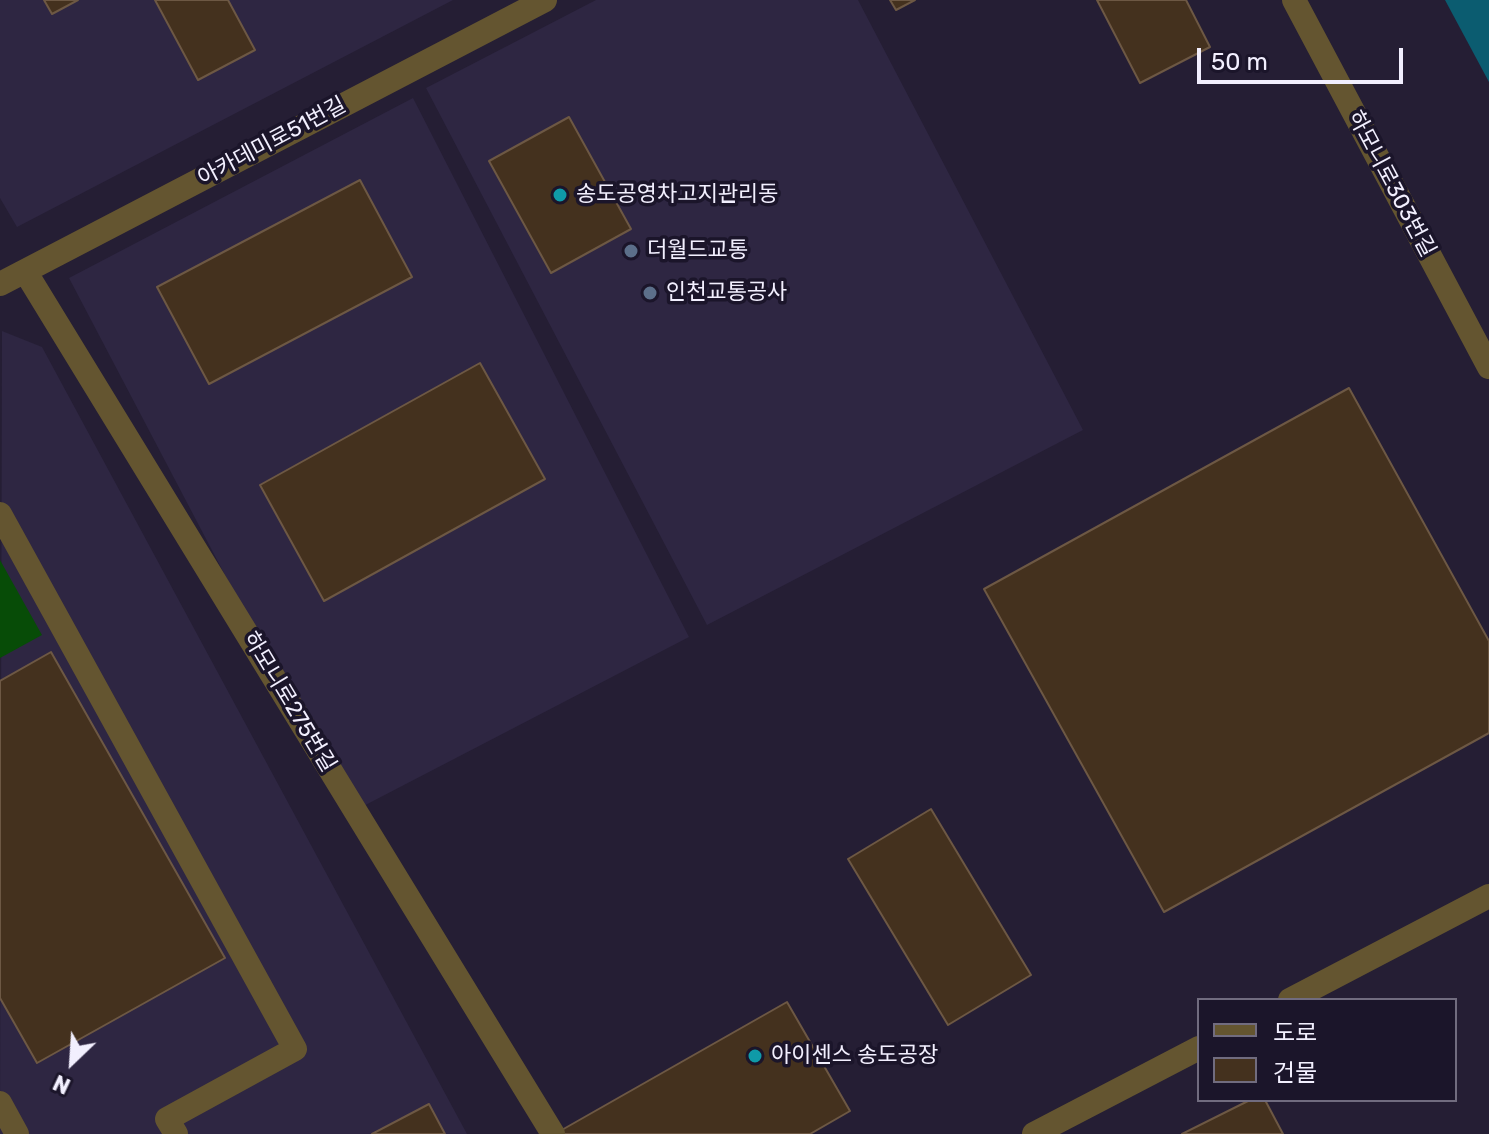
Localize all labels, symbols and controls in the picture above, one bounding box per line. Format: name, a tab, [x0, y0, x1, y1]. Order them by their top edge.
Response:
scale bar	[1201, 32, 1407, 82]
text: 50 m	[1211, 48, 1268, 76]
street label: 아카데미로51번길	[193, 92, 351, 192]
street label: 하모니로303번길	[1341, 106, 1441, 262]
place label: 송도공영차고지관리동	[576, 182, 778, 208]
marker: 송도공영차고지관리동	[551, 186, 569, 204]
place label: 더월드교통	[647, 238, 748, 264]
marker: 더월드교통	[622, 242, 640, 260]
place label: 인천교통공사	[666, 280, 787, 306]
marker: 인천교통공사	[641, 284, 659, 302]
street label: 하모니로275번길	[237, 627, 341, 777]
legend	[1197, 998, 1457, 1102]
text: 도로	[1273, 1019, 1317, 1047]
north arrow	[32, 1022, 112, 1102]
place label: 아이센스 송도공장	[771, 1043, 938, 1069]
marker: 아이센스 송도공장	[746, 1047, 764, 1065]
text: 건물	[1273, 1059, 1317, 1087]
text: N	[49, 1069, 75, 1100]

